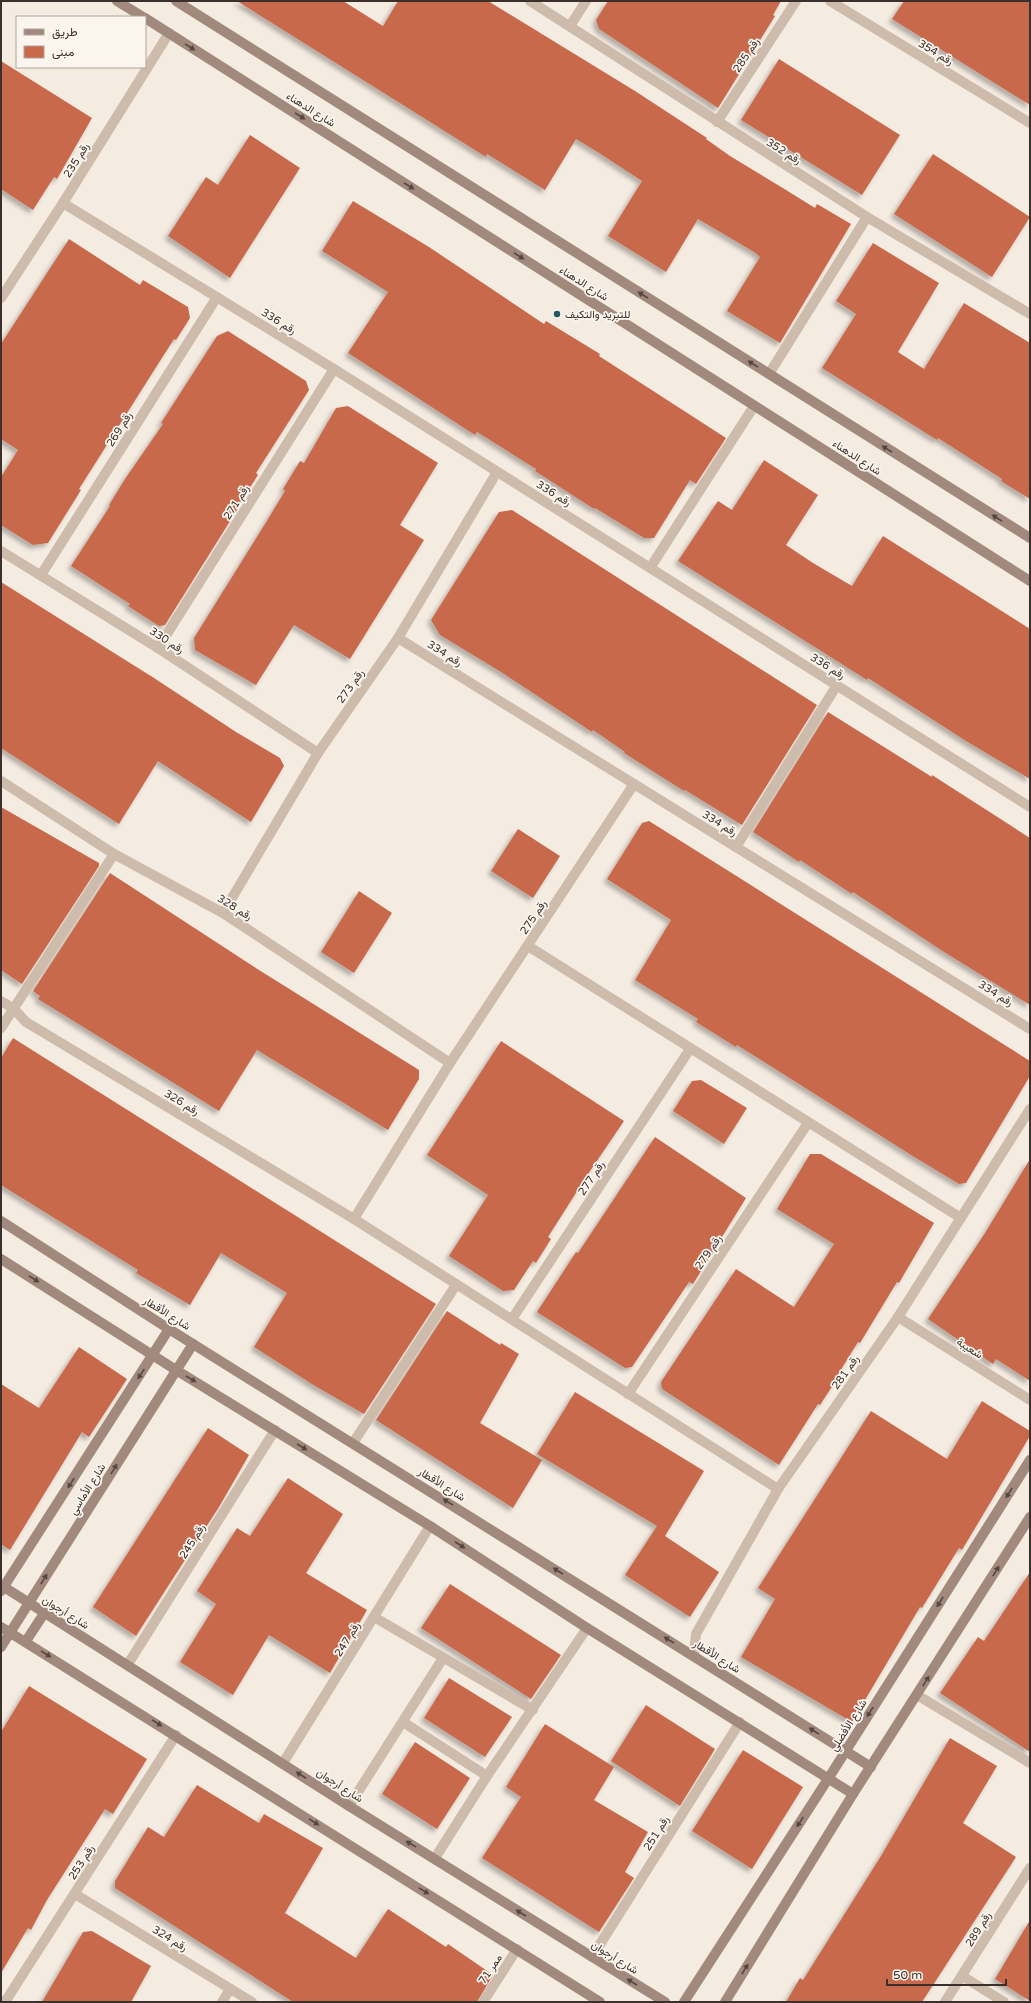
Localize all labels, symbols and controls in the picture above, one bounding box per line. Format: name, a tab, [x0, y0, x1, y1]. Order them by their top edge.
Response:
legend	[16, 16, 146, 68]
text: طريق	[52, 25, 78, 40]
street label: رقم 285	[730, 35, 763, 76]
street label: رقم 354	[915, 37, 956, 69]
one-way arrow	[184, 43, 196, 50]
text: مبنى	[52, 45, 74, 60]
street label: شارع الدهناء	[283, 89, 338, 131]
one-way arrow	[294, 113, 305, 120]
street label: رقم 352	[763, 136, 804, 168]
street label: رقم 235	[61, 140, 93, 181]
one-way arrow	[404, 182, 414, 190]
one-way arrow	[514, 252, 524, 260]
street label: شارع الدهناء	[556, 263, 611, 305]
one-way arrow	[638, 291, 648, 299]
street label: رقم 336	[258, 306, 299, 338]
place label: للتبرید والتکیف	[565, 308, 630, 321]
marker: للتبرید والتکیف	[552, 309, 562, 319]
one-way arrow	[747, 361, 759, 368]
street label: رقم 269	[104, 409, 136, 450]
street label: شارع الدهناء	[829, 437, 884, 479]
one-way arrow	[881, 445, 893, 452]
street label: رقم 336	[533, 478, 574, 510]
street label: رقم 271	[221, 482, 253, 523]
one-way arrow	[991, 514, 1003, 521]
street label: رقم 330	[146, 624, 187, 657]
street label: رقم 334	[424, 638, 465, 670]
street label: رقم 336	[807, 651, 848, 683]
street label: رقم 273	[334, 667, 368, 706]
street label: رقم 334	[699, 808, 740, 840]
street label: رقم 328	[214, 892, 255, 924]
street label: رقم 275	[517, 897, 550, 938]
street label: رقم 334	[975, 978, 1016, 1010]
street label: رقم 326	[161, 1087, 202, 1119]
street label: رقم 277	[575, 1158, 608, 1199]
street label: رقم 279	[692, 1232, 726, 1272]
one-way arrow	[28, 1276, 40, 1283]
street label: شارع الأقطار	[139, 1293, 193, 1334]
street label: شعيبة	[954, 1335, 986, 1362]
street label: رقم 281	[829, 1353, 863, 1392]
one-way arrow	[137, 1369, 145, 1379]
one-way arrow	[186, 1375, 196, 1383]
one-way arrow	[296, 1443, 308, 1450]
street label: شارع الأماسي	[66, 1461, 111, 1519]
one-way arrow	[110, 1463, 117, 1475]
street label: شارع الأقطار	[414, 1464, 468, 1505]
one-way arrow	[67, 1477, 74, 1489]
one-way arrow	[1005, 1487, 1013, 1498]
one-way arrow	[442, 1499, 454, 1506]
street label: رقم 245	[177, 1521, 209, 1562]
one-way arrow	[454, 1542, 465, 1549]
one-way arrow	[992, 1565, 999, 1577]
one-way arrow	[553, 1567, 563, 1575]
one-way arrow	[41, 1573, 48, 1585]
street label: شارع أرجوان	[39, 1593, 92, 1633]
one-way arrow	[936, 1596, 943, 1608]
street label: رقم 247	[332, 1619, 364, 1660]
one-way arrow	[663, 1636, 675, 1643]
street label: شارع الأقطار	[689, 1636, 743, 1677]
one-way arrow	[41, 1650, 51, 1658]
one-way arrow	[922, 1676, 930, 1686]
street label: شارع الأفضلي	[827, 1697, 872, 1755]
one-way arrow	[866, 1707, 874, 1717]
one-way arrow	[152, 1719, 162, 1727]
one-way arrow	[809, 1727, 820, 1734]
street label: شارع أرجوان	[314, 1766, 366, 1806]
one-way arrow	[296, 1771, 306, 1779]
street label: رقم 251	[641, 1813, 673, 1854]
one-way arrow	[796, 1817, 804, 1827]
one-way arrow	[309, 1818, 319, 1826]
one-way arrow	[405, 1840, 417, 1847]
street label: رقم 253	[66, 1842, 98, 1883]
one-way arrow	[419, 1887, 429, 1895]
one-way arrow	[515, 1909, 527, 1916]
street label: رقم 289	[963, 1909, 995, 1950]
street label: رقم 324	[149, 1923, 190, 1955]
street label: شارع أرجوان	[588, 1938, 641, 1978]
street label: ممر 71	[476, 1952, 505, 1987]
scale bar	[887, 1961, 1006, 1987]
one-way arrow	[741, 1964, 749, 1974]
text: 50 m	[893, 1968, 922, 1982]
one-way arrow	[626, 1978, 638, 1985]

